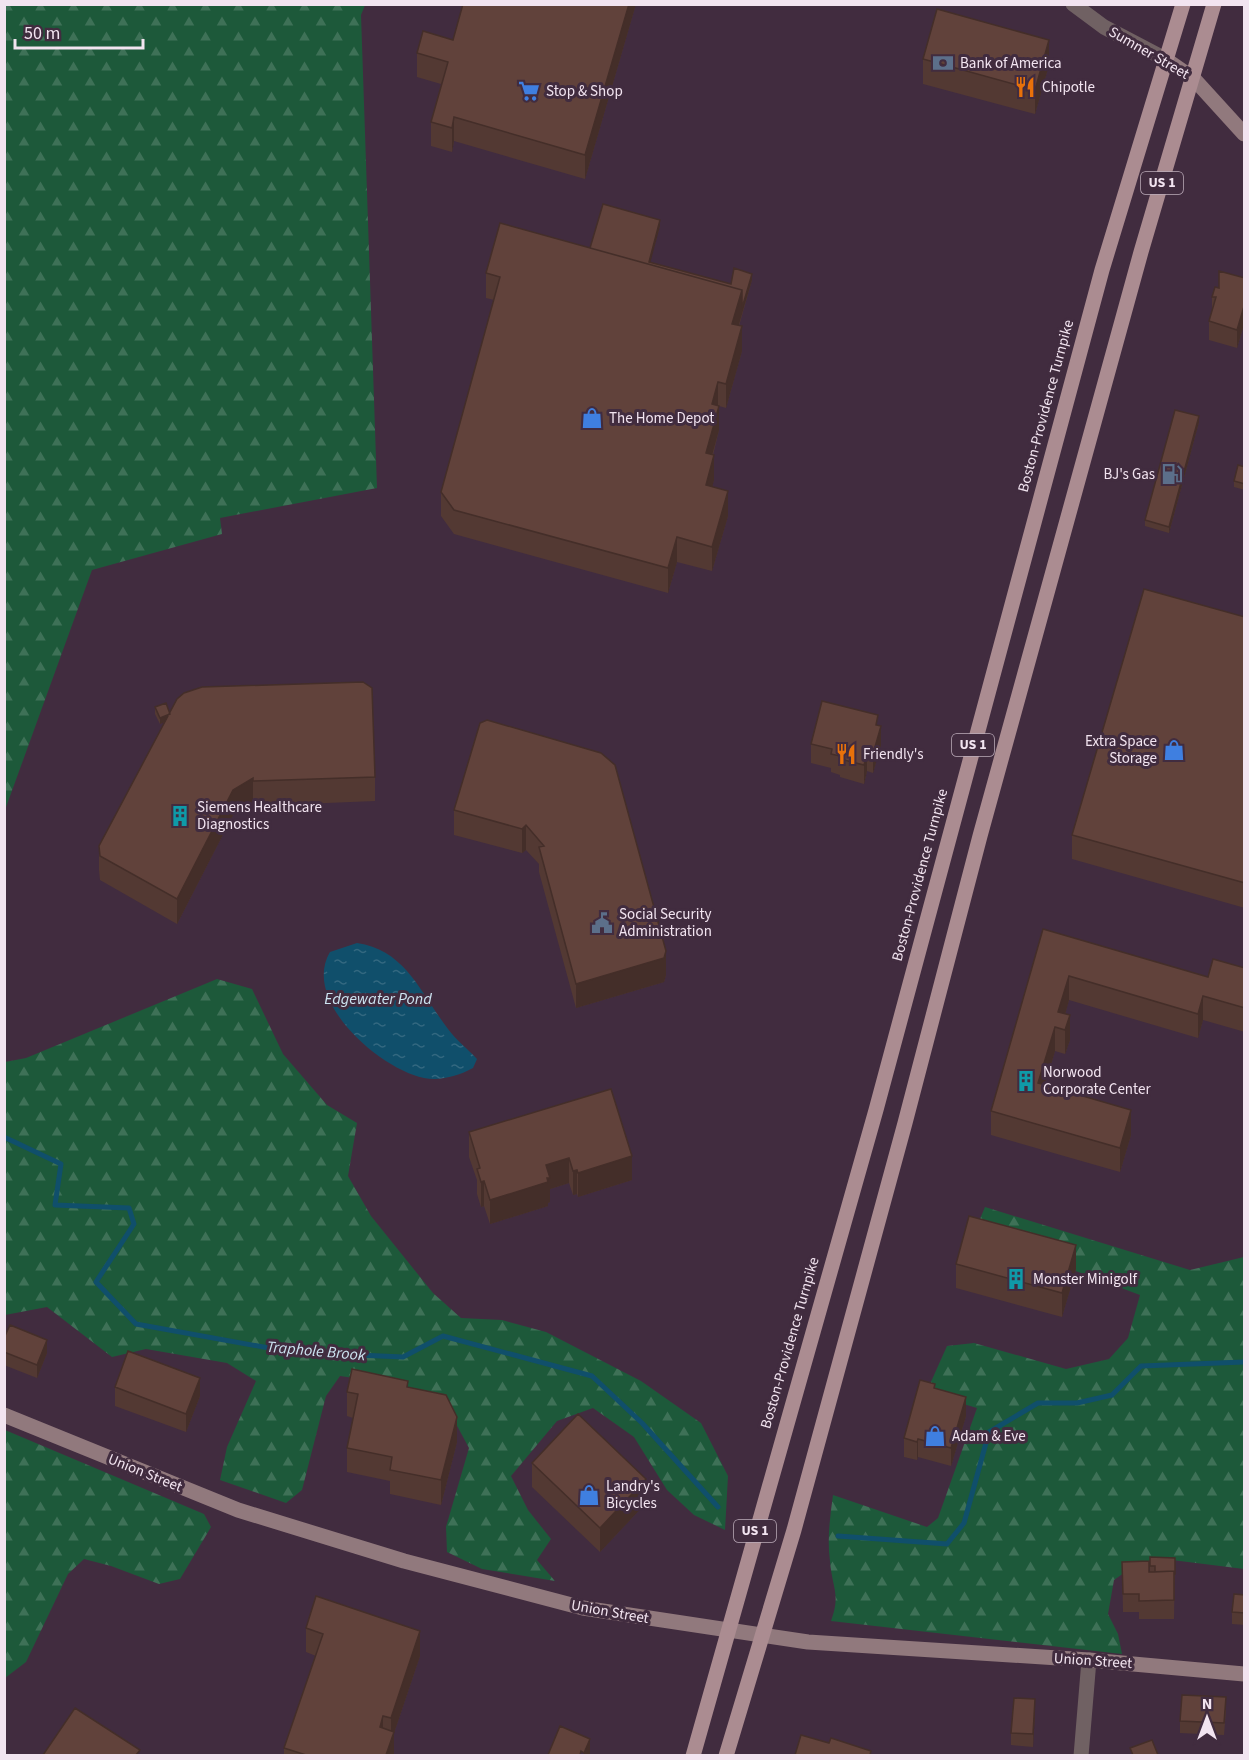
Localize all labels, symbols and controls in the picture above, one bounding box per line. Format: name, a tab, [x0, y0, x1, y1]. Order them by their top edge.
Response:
scale bar	[15, 12, 142, 50]
text: 50 m	[24, 21, 60, 46]
street label: Sumner Street	[1105, 21, 1193, 85]
bank icon: Bank of America	[931, 51, 955, 75]
place label: Bank of America	[960, 53, 1062, 74]
restaurant icon: Chipotle	[1013, 75, 1037, 99]
place label: Chipotle	[1042, 77, 1095, 98]
supermarket icon: Stop & Shop	[517, 79, 541, 103]
place label: Stop & Shop	[546, 81, 623, 102]
road number: US 1	[1141, 172, 1183, 194]
street label: Boston-Providence Turnpike	[1013, 318, 1079, 494]
shop icon: The Home Depot	[580, 406, 604, 430]
place label: The Home Depot	[609, 408, 714, 429]
fuel station icon: BJ's Gas	[1160, 462, 1184, 486]
place label: BJ's Gas	[1103, 464, 1155, 485]
place label: Extra Space Storage	[1085, 731, 1157, 769]
road number: US 1	[952, 734, 994, 756]
shop icon: Extra Space Storage	[1162, 738, 1186, 762]
restaurant icon: Friendly's	[834, 742, 858, 766]
place label: Friendly's	[863, 744, 924, 765]
street label: Boston-Providence Turnpike	[887, 787, 953, 963]
place label: Siemens Healthcare Diagnostics	[197, 797, 322, 835]
building icon: Siemens Healthcare Diagnostics	[168, 804, 192, 828]
place label: Social Security Administration	[619, 904, 712, 942]
public building icon: Social Security Administration	[590, 911, 614, 935]
water label: Edgewater Pond	[324, 988, 432, 1010]
place label: Norwood Corporate Center	[1043, 1062, 1151, 1100]
building icon: Norwood Corporate Center	[1014, 1069, 1038, 1093]
street label: Boston-Providence Turnpike	[755, 1255, 825, 1431]
building icon: Monster Minigolf	[1004, 1267, 1028, 1291]
place label: Monster Minigolf	[1033, 1269, 1138, 1290]
water label: Traphole Brook	[266, 1336, 367, 1366]
shop icon: Adam & Eve	[923, 1424, 947, 1448]
place label: Adam & Eve	[952, 1426, 1026, 1447]
street label: Union Street	[105, 1449, 185, 1497]
place label: Landry's Bicycles	[606, 1476, 660, 1514]
shop icon: Landry's Bicycles	[577, 1483, 601, 1507]
road number: US 1	[734, 1520, 776, 1542]
street label: Union Street	[570, 1595, 650, 1629]
street label: Union Street	[1053, 1648, 1133, 1674]
north arrow	[1177, 1688, 1237, 1748]
text: N	[1202, 1693, 1212, 1715]

